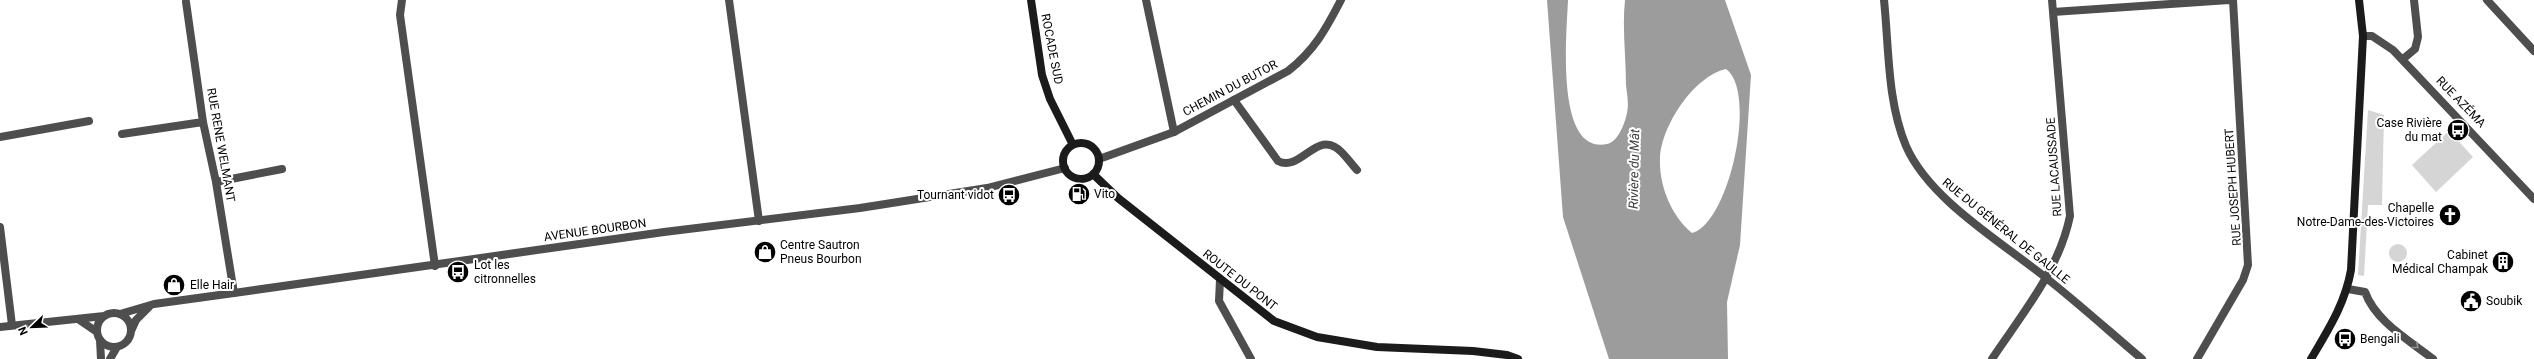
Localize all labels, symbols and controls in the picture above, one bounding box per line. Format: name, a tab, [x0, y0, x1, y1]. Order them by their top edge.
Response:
street label: ROCADE SUD	[1038, 12, 1066, 86]
street label: CHEMIN DU BUTOR	[1180, 57, 1280, 119]
street label: RUE AZÉMA	[2433, 73, 2490, 130]
street label: RUE RENE WELMANT	[204, 87, 238, 203]
place label: Case Rivière du mat	[2376, 116, 2442, 144]
street label: RUE LACAUSSADE	[2044, 117, 2064, 217]
bus stop icon: Case Rivière du mat	[2445, 117, 2471, 143]
water label: Rivière du Mât	[1626, 128, 1642, 209]
street label: RUE JOSEPH HUBERT	[2222, 128, 2244, 246]
street label: RUE DU GÉNÉRAL DE GAULLE	[1940, 175, 2073, 287]
fuel station icon: Vito	[1066, 181, 1092, 207]
bus stop icon: Tournant vidot	[996, 182, 1022, 208]
place label: Vito	[1094, 187, 1115, 201]
place label: Tournant vidot	[917, 188, 994, 202]
place label: Chapelle Notre-Dame-des-Victoires	[2297, 201, 2434, 229]
church icon: Chapelle Notre-Dame-des-Victoires	[2437, 202, 2463, 228]
street label: AVENUE BOURBON	[543, 216, 647, 244]
place label: Centre Sautron Pneus Bourbon	[780, 238, 862, 266]
shop icon: Centre Sautron Pneus Bourbon	[752, 239, 778, 265]
street label: ROUTE DU PONT	[1200, 247, 1280, 313]
place label: Cabinet Médical Champak	[2392, 248, 2489, 276]
building icon: Cabinet Médical Champak	[2490, 249, 2516, 275]
place label: Lot les citronnelles	[474, 258, 536, 286]
bus stop icon: Lot les citronnelles	[445, 259, 471, 285]
shop icon: Elle Hair	[161, 272, 187, 298]
place label: Elle Hair	[190, 278, 234, 292]
public building icon: Soubik	[2458, 288, 2484, 314]
place label: Soubik	[2486, 294, 2523, 308]
north arrow	[12, 307, 52, 347]
text: N	[16, 324, 31, 337]
bus stop icon: Bengali	[2332, 326, 2358, 352]
place label: Bengali	[2360, 332, 2400, 346]
one-way arrow	[2412, 341, 2419, 348]

